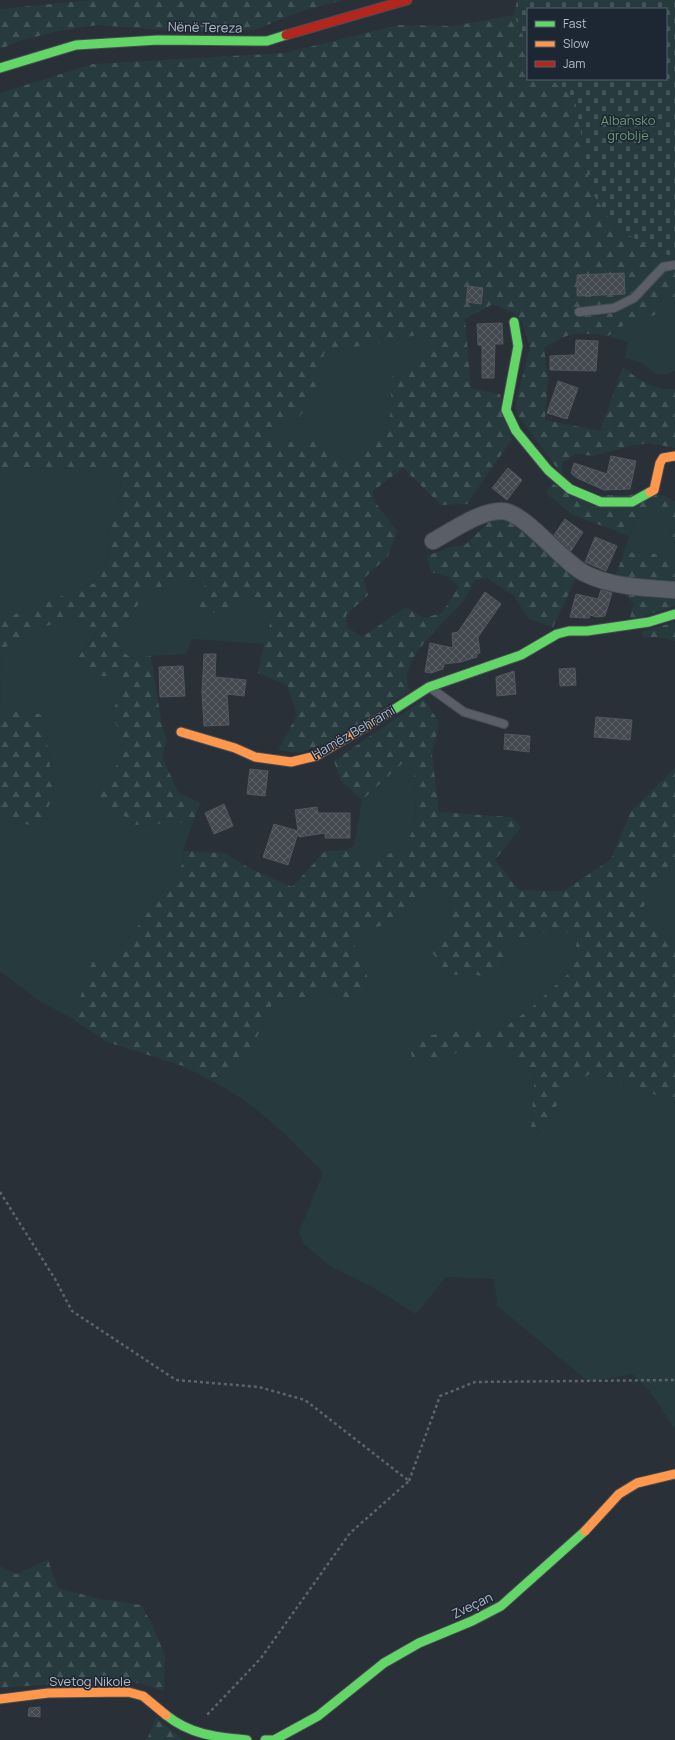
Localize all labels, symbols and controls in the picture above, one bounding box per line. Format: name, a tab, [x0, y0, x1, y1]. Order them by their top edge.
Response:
legend	[527, 8, 667, 80]
text: Fast	[563, 15, 587, 32]
street label: Nënë Tereza	[168, 17, 242, 37]
text: Slow	[563, 35, 589, 52]
text: Jam	[563, 55, 585, 72]
park label: Albansko groblje	[601, 111, 656, 144]
street label: Hamëz Behrami	[308, 701, 398, 763]
street label: Zveçan	[449, 1587, 495, 1623]
street label: Svetog Nikole	[49, 1672, 131, 1690]

